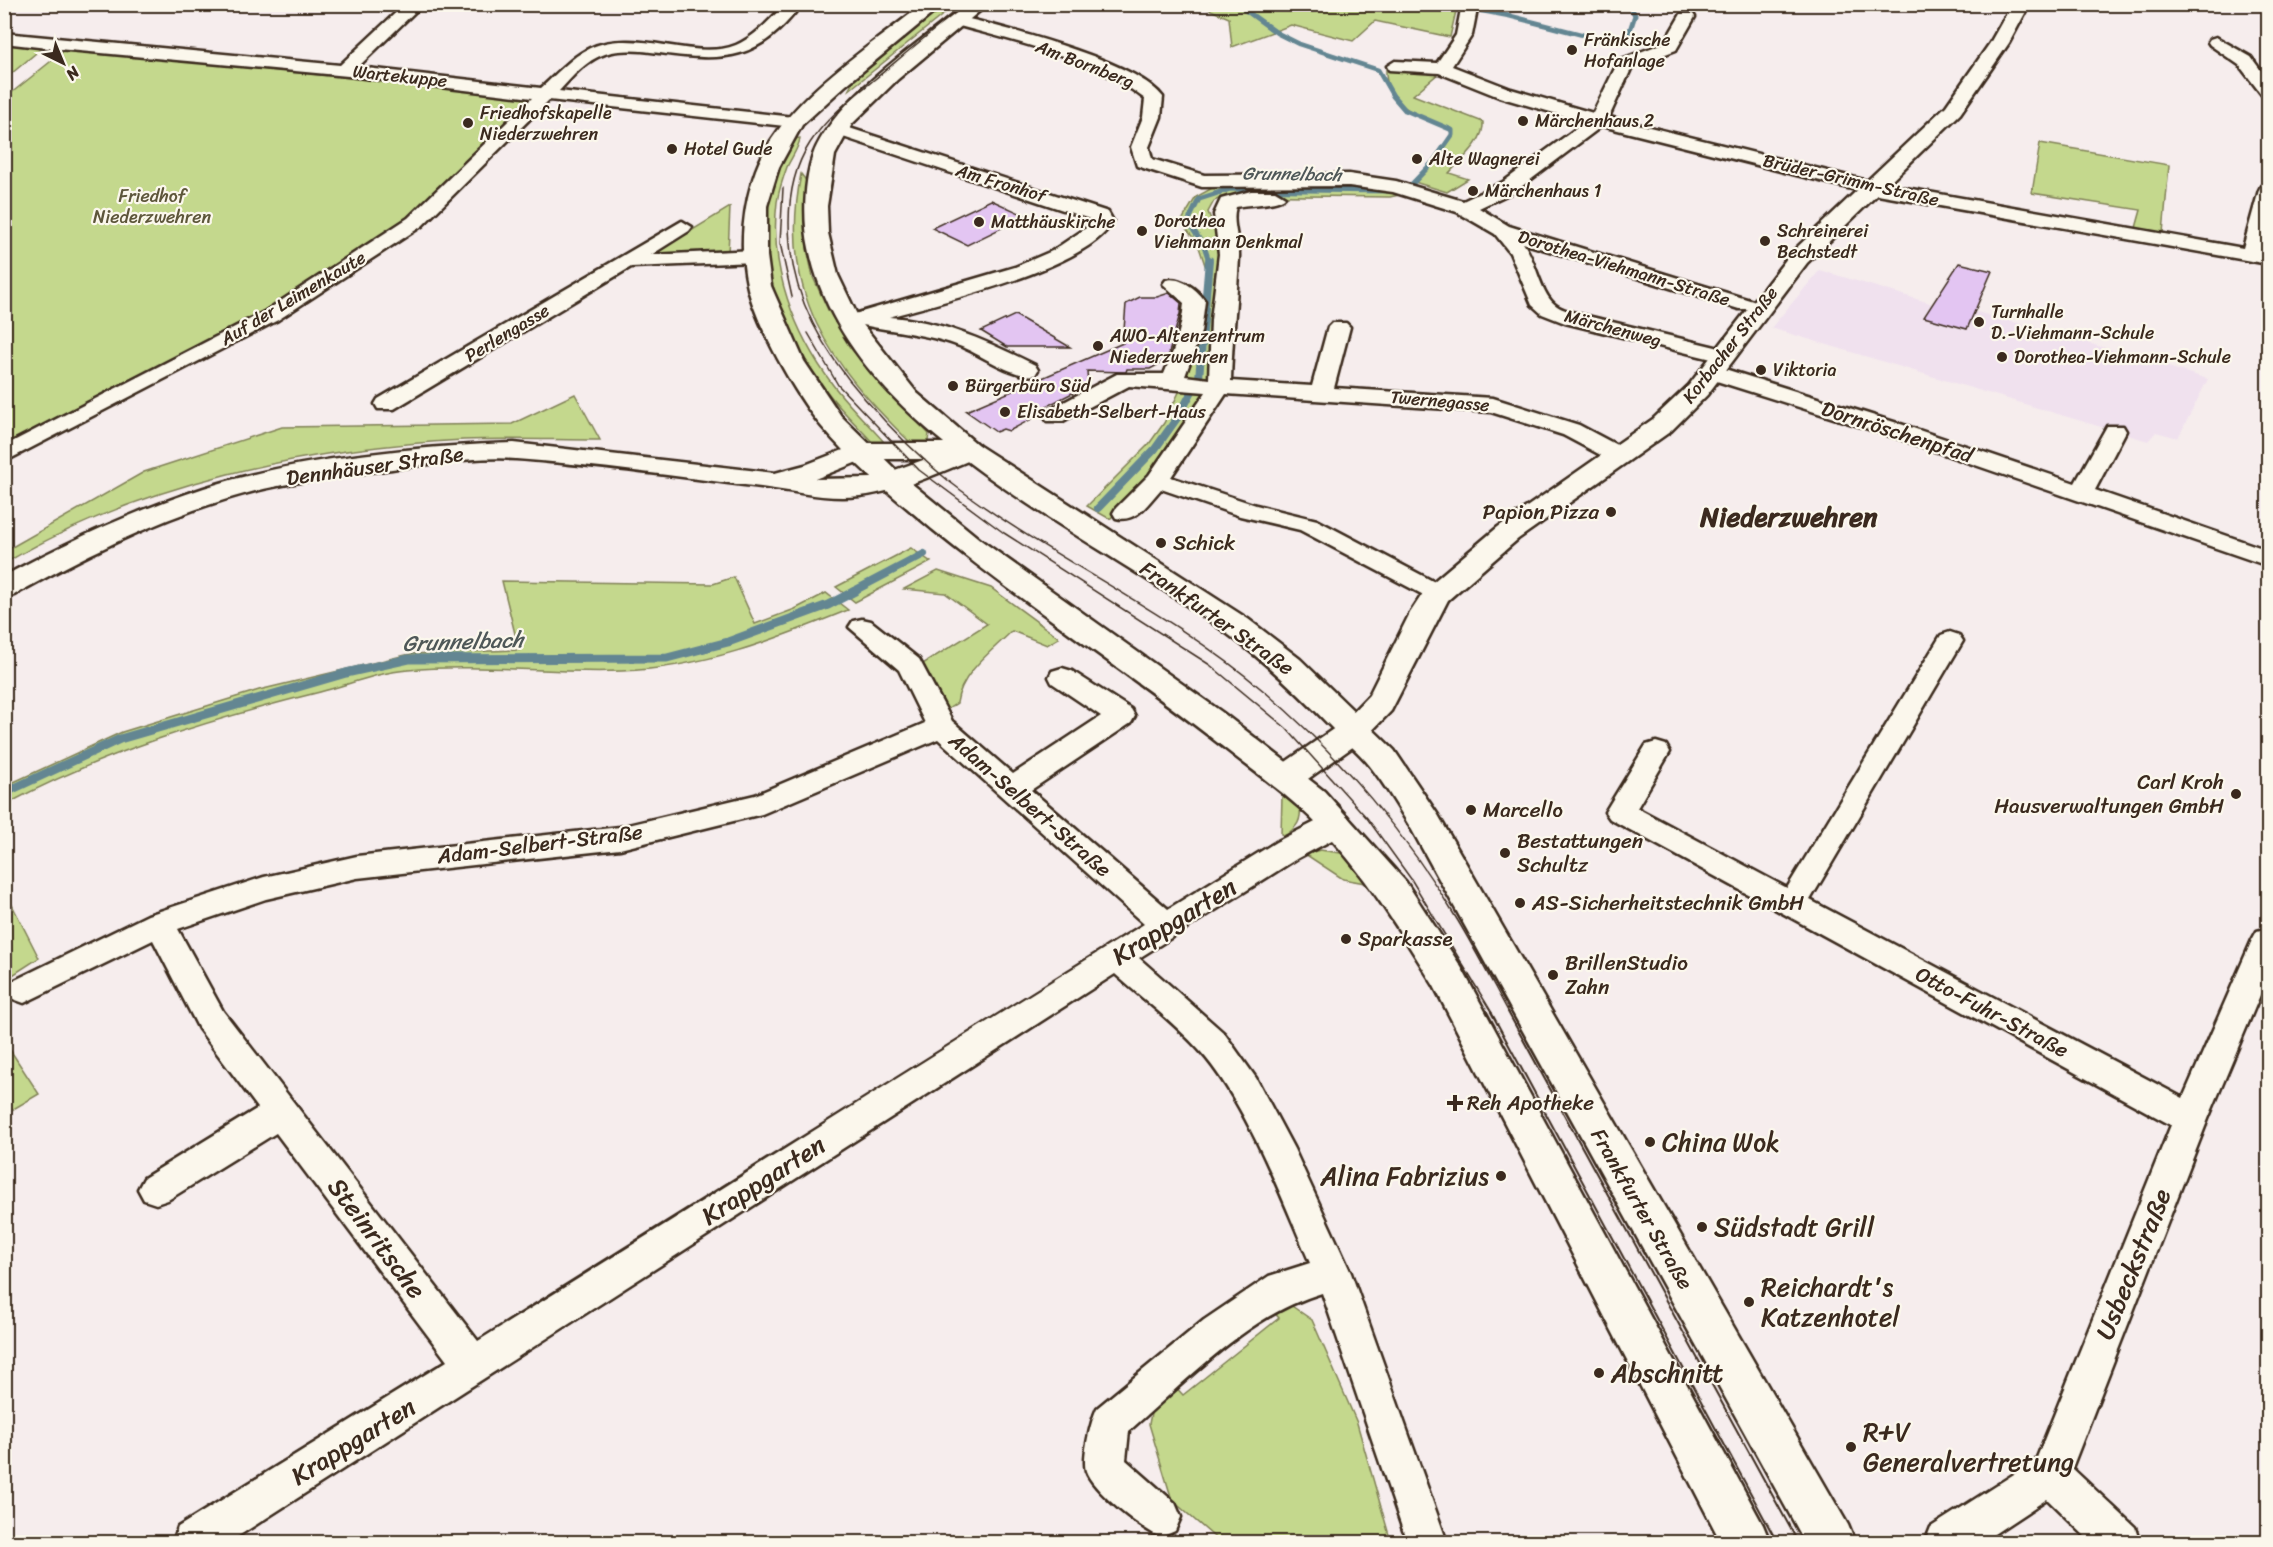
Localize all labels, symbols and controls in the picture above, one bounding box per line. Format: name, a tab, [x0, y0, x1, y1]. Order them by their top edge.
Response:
place label: Fränkische Hofanlage	[1584, 24, 1670, 77]
street label: Am Bornberg	[1030, 30, 1139, 97]
north arrow	[33, 33, 93, 93]
marker: Fränkische Hofanlage	[1565, 43, 1579, 57]
street label: Wartekuppe	[351, 55, 449, 97]
text: N	[58, 59, 88, 89]
place label: Friedhofskapelle Niederzwehren	[480, 97, 612, 150]
place label: Märchenhaus 2	[1535, 105, 1654, 137]
marker: Märchenhaus 2	[1516, 114, 1530, 128]
marker: Friedhofskapelle Niederzwehren	[461, 116, 475, 130]
place label: Hotel Gude	[684, 133, 772, 165]
marker: Hotel Gude	[665, 142, 679, 156]
place label: Alte Wagnerei	[1428, 143, 1541, 175]
street label: Brüder-Grimm-Straße	[1760, 144, 1942, 216]
marker: Alte Wagnerei	[1410, 152, 1424, 166]
street label: Am Fronhof	[951, 154, 1052, 213]
water label: Grunnelbach	[1242, 157, 1343, 191]
place label: Märchenhaus 1	[1485, 175, 1602, 207]
park label: Friedhof Niederzwehren	[93, 180, 211, 233]
marker: Märchenhaus 1	[1466, 184, 1480, 198]
place label: Dorothea Viehmann Denkmal	[1154, 205, 1303, 258]
place label: Matthäuskirche	[991, 206, 1116, 238]
marker: Matthäuskirche	[972, 215, 986, 229]
place label: Schreinerei Bechstedt	[1777, 215, 1869, 268]
street label: Dorothea-Viehmann-Straße	[1514, 220, 1734, 316]
marker: Dorothea Viehmann Denkmal	[1135, 224, 1149, 238]
marker: Schreinerei Bechstedt	[1758, 234, 1772, 248]
street label: Auf der Leimenkaute	[213, 242, 372, 355]
street label: Korbacher Straße	[1674, 279, 1786, 411]
street label: Perlengasse	[458, 295, 556, 371]
place label: Turnhalle D.-Viehmann-Schule	[1991, 296, 2154, 349]
street label: Märchenweg	[1561, 300, 1665, 356]
marker: Turnhalle D.-Viehmann-Schule	[1972, 315, 1986, 329]
place label: AWO-Altenzentrum Niederzwehren	[1109, 320, 1265, 373]
marker: AWO-Altenzentrum Niederzwehren	[1091, 339, 1105, 353]
place label: Dorothea-Viehmann-Schule	[2014, 341, 2231, 373]
marker: Dorothea-Viehmann-Schule	[1995, 350, 2009, 364]
place label: Viktoria	[1773, 354, 1837, 386]
marker: Viktoria	[1754, 363, 1768, 377]
place label: Bürgerbüro Süd	[965, 370, 1092, 402]
marker: Bürgerbüro Süd	[946, 379, 960, 393]
street label: Twernegasse	[1389, 381, 1491, 421]
street label: Dornröschenpfad	[1816, 390, 1980, 475]
place label: Elisabeth-Selbert-Haus	[1017, 396, 1207, 428]
marker: Elisabeth-Selbert-Haus	[998, 405, 1012, 419]
street label: Dennhäuser Straße	[284, 435, 466, 497]
place label: Papion Pizza	[1483, 493, 1599, 531]
district label: Niederzwehren	[1699, 493, 1878, 541]
marker: Papion Pizza	[1604, 505, 1618, 519]
place label: Schick	[1173, 524, 1236, 562]
marker: Schick	[1154, 536, 1168, 550]
street label: Frankfurter Straße	[1132, 550, 1302, 686]
water label: Grunnelbach	[402, 620, 527, 663]
street label: Adam-Selbert-Straße	[939, 722, 1121, 887]
place label: Carl Kroh Hausverwaltungen GmbH	[1994, 763, 2224, 825]
marker: Carl Kroh Hausverwaltungen GmbH	[2229, 787, 2243, 801]
place label: Marcello	[1483, 791, 1563, 829]
marker: Marcello	[1464, 803, 1478, 817]
street label: Adam-Selbert-Straße	[434, 813, 645, 876]
place label: Bestattungen Schultz	[1517, 822, 1643, 884]
marker: Bestattungen Schultz	[1498, 846, 1512, 860]
street label: Krappgarten	[1102, 864, 1246, 978]
place label: AS-Sicherheitstechnik GmbH	[1531, 884, 1804, 922]
marker: AS-Sicherheitstechnik GmbH	[1513, 896, 1527, 910]
place label: Sparkasse	[1358, 920, 1453, 958]
marker: Sparkasse	[1339, 932, 1353, 946]
place label: BrillenStudio Zahn	[1565, 944, 1688, 1006]
street label: Otto-Fuhr-Straße	[1908, 955, 2076, 1069]
marker: BrillenStudio Zahn	[1546, 968, 1560, 982]
place label: Reh Apotheke	[1467, 1084, 1594, 1122]
marker: Reh Apotheke	[1448, 1096, 1462, 1110]
place label: China Wok	[1662, 1119, 1780, 1165]
street label: Frankfurter Straße	[1580, 1121, 1704, 1297]
street label: Krappgarten	[691, 1122, 835, 1238]
marker: China Wok	[1643, 1135, 1657, 1149]
place label: Alina Fabrizius	[1319, 1153, 1489, 1199]
street label: Steinritsche	[315, 1167, 439, 1309]
marker: Alina Fabrizius	[1494, 1169, 1508, 1183]
street label: Usbeckstraße	[2082, 1181, 2184, 1347]
place label: Südstadt Grill	[1714, 1204, 1875, 1250]
marker: Südstadt Grill	[1695, 1220, 1709, 1234]
place label: Reichardt's Katzenhotel	[1761, 1264, 1900, 1340]
marker: Reichardt's Katzenhotel	[1742, 1295, 1756, 1309]
place label: Abschnitt	[1610, 1350, 1724, 1396]
marker: Abschnitt	[1592, 1366, 1606, 1380]
street label: Krappgarten	[281, 1384, 425, 1498]
place label: R+V Generalvertretung	[1863, 1409, 2074, 1485]
marker: R+V Generalvertretung	[1844, 1440, 1858, 1454]

